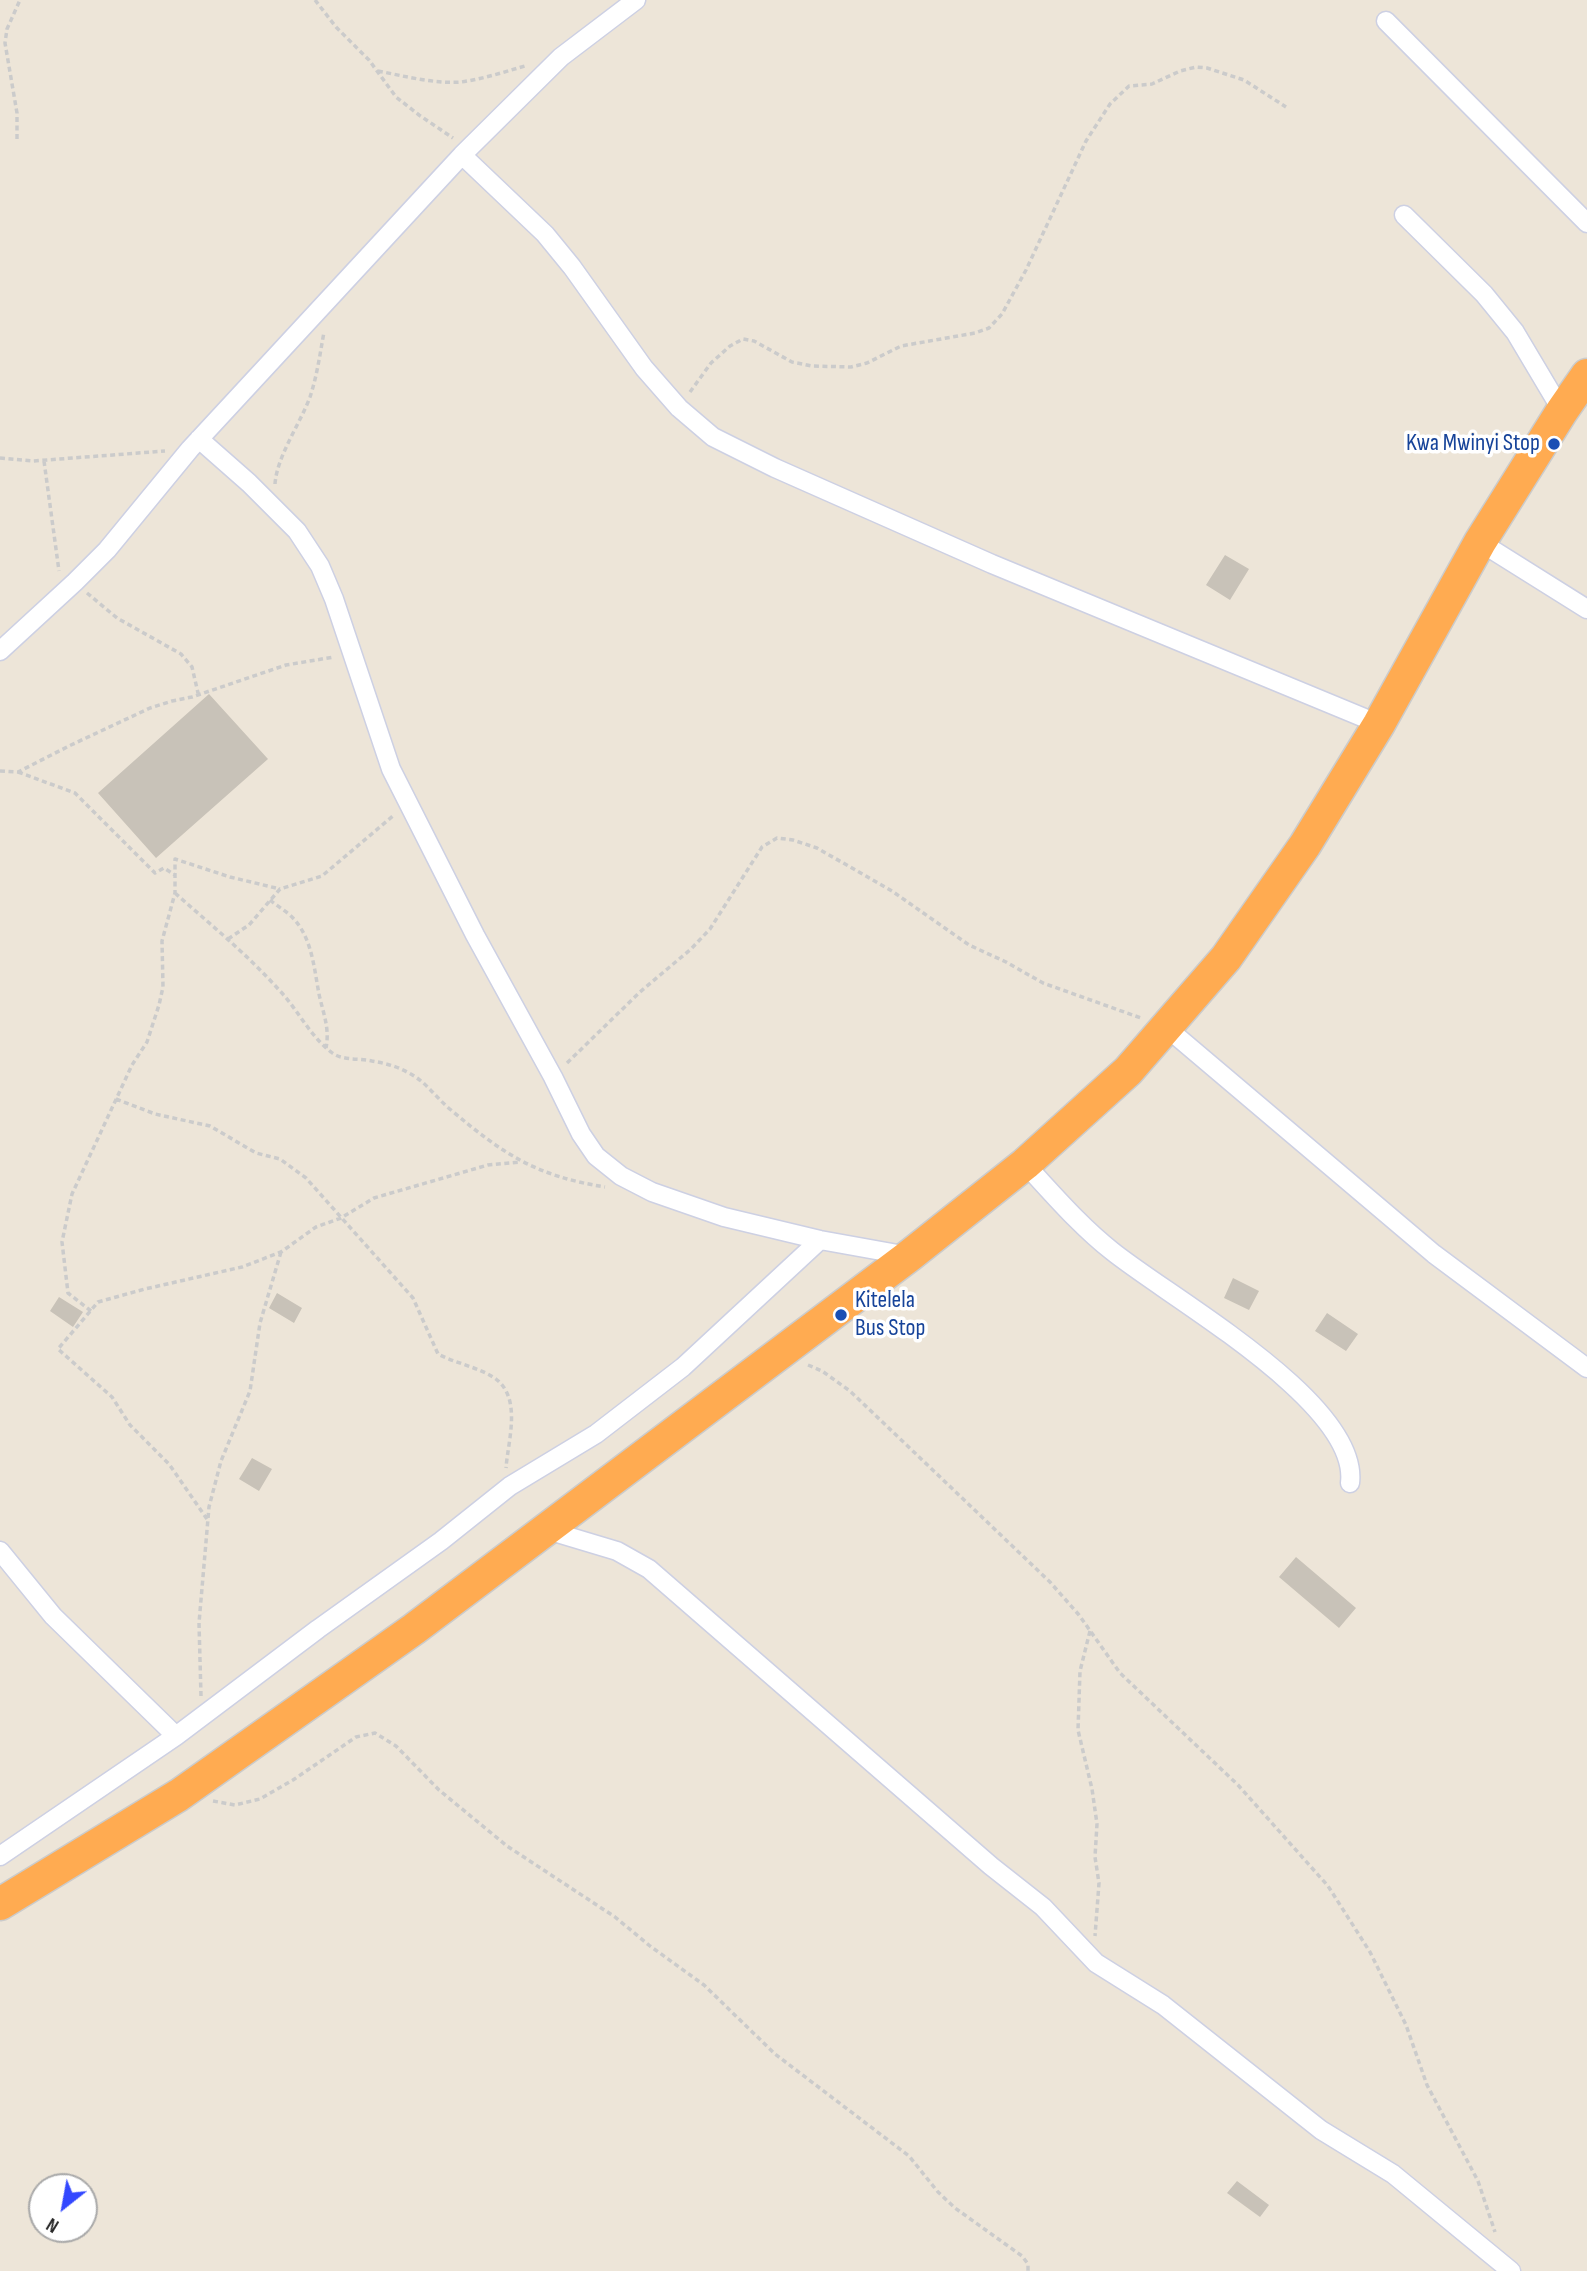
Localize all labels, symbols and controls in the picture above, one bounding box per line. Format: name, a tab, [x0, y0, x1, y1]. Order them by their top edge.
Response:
place label: Kwa Mwinyi Stop	[1406, 430, 1540, 458]
marker: Kwa Mwinyi Stop	[1546, 436, 1562, 452]
place label: Kitelela Bus Stop	[855, 1287, 925, 1343]
marker: Kitelela Bus Stop	[833, 1307, 849, 1323]
north arrow	[28, 2173, 98, 2243]
text: N	[43, 2212, 63, 2237]

